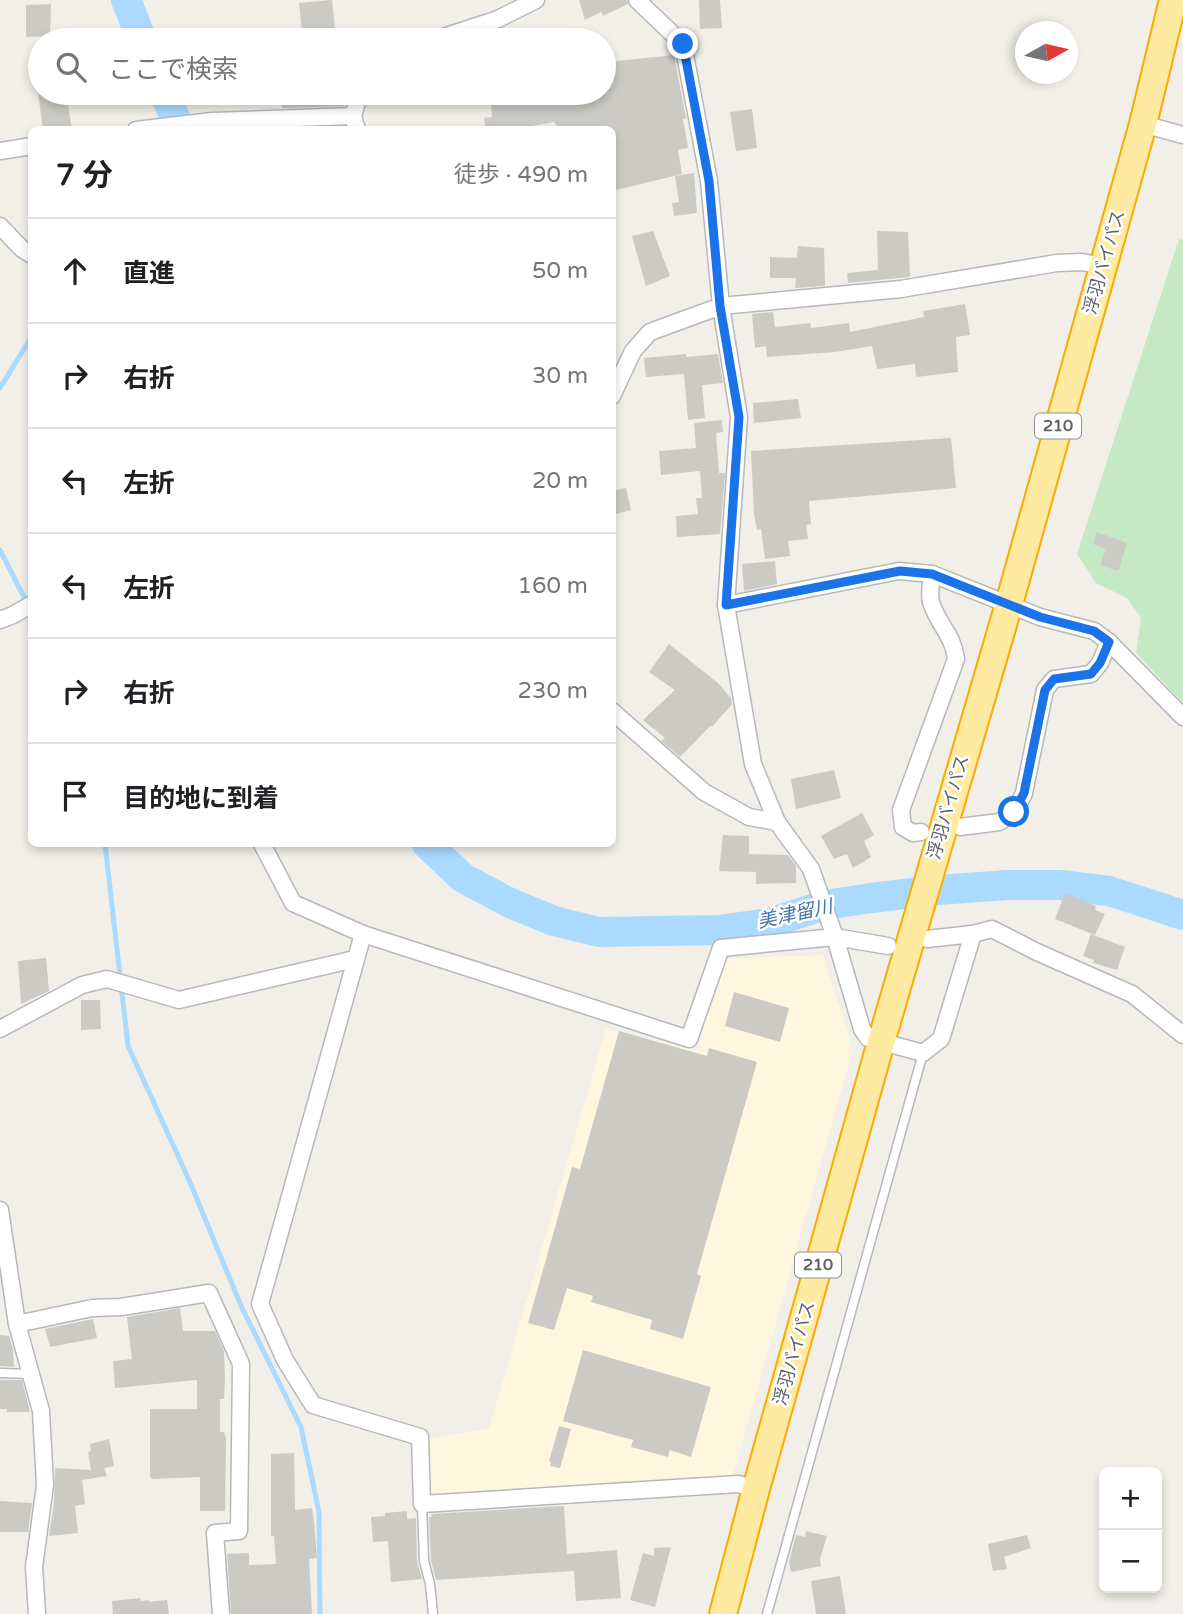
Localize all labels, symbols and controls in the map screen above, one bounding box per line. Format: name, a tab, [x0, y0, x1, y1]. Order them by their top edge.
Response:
north arrow	[1015, 21, 1078, 84]
search box	[28, 28, 616, 105]
route end	[667, 28, 698, 59]
icon: search	[52, 48, 90, 86]
text: ここで検索	[108, 54, 238, 85]
text: 7 分	[56, 157, 113, 194]
text: 徒歩 · 490 m	[454, 161, 588, 189]
street label: 浮羽バイパス	[1079, 207, 1129, 317]
icon: ahead	[56, 252, 94, 290]
text: 50 m	[532, 257, 588, 285]
text: 直進	[123, 258, 175, 289]
icon: right	[56, 357, 94, 395]
text: 30 m	[532, 362, 588, 390]
text: 右折	[123, 363, 175, 394]
road number: 210	[1035, 414, 1081, 438]
icon: left	[56, 462, 94, 500]
text: 20 m	[532, 467, 588, 495]
text: 左折	[123, 468, 175, 499]
icon: left	[56, 567, 94, 605]
text: 160 m	[518, 572, 588, 600]
text: 左折	[123, 573, 175, 604]
icon: right	[56, 672, 94, 710]
text: 230 m	[518, 677, 588, 705]
text: 右折	[123, 678, 175, 709]
street label: 浮羽バイパス	[923, 752, 973, 862]
icon: arrive	[56, 777, 94, 815]
text: 目的地に到着	[123, 783, 279, 814]
route start	[998, 796, 1029, 827]
water label: 美津留川	[756, 895, 836, 933]
road number: 210	[795, 1252, 841, 1278]
street label: 浮羽バイパス	[769, 1298, 819, 1408]
map controls	[1099, 1467, 1162, 1593]
button: +	[1099, 1467, 1162, 1530]
button: −	[1099, 1530, 1162, 1593]

